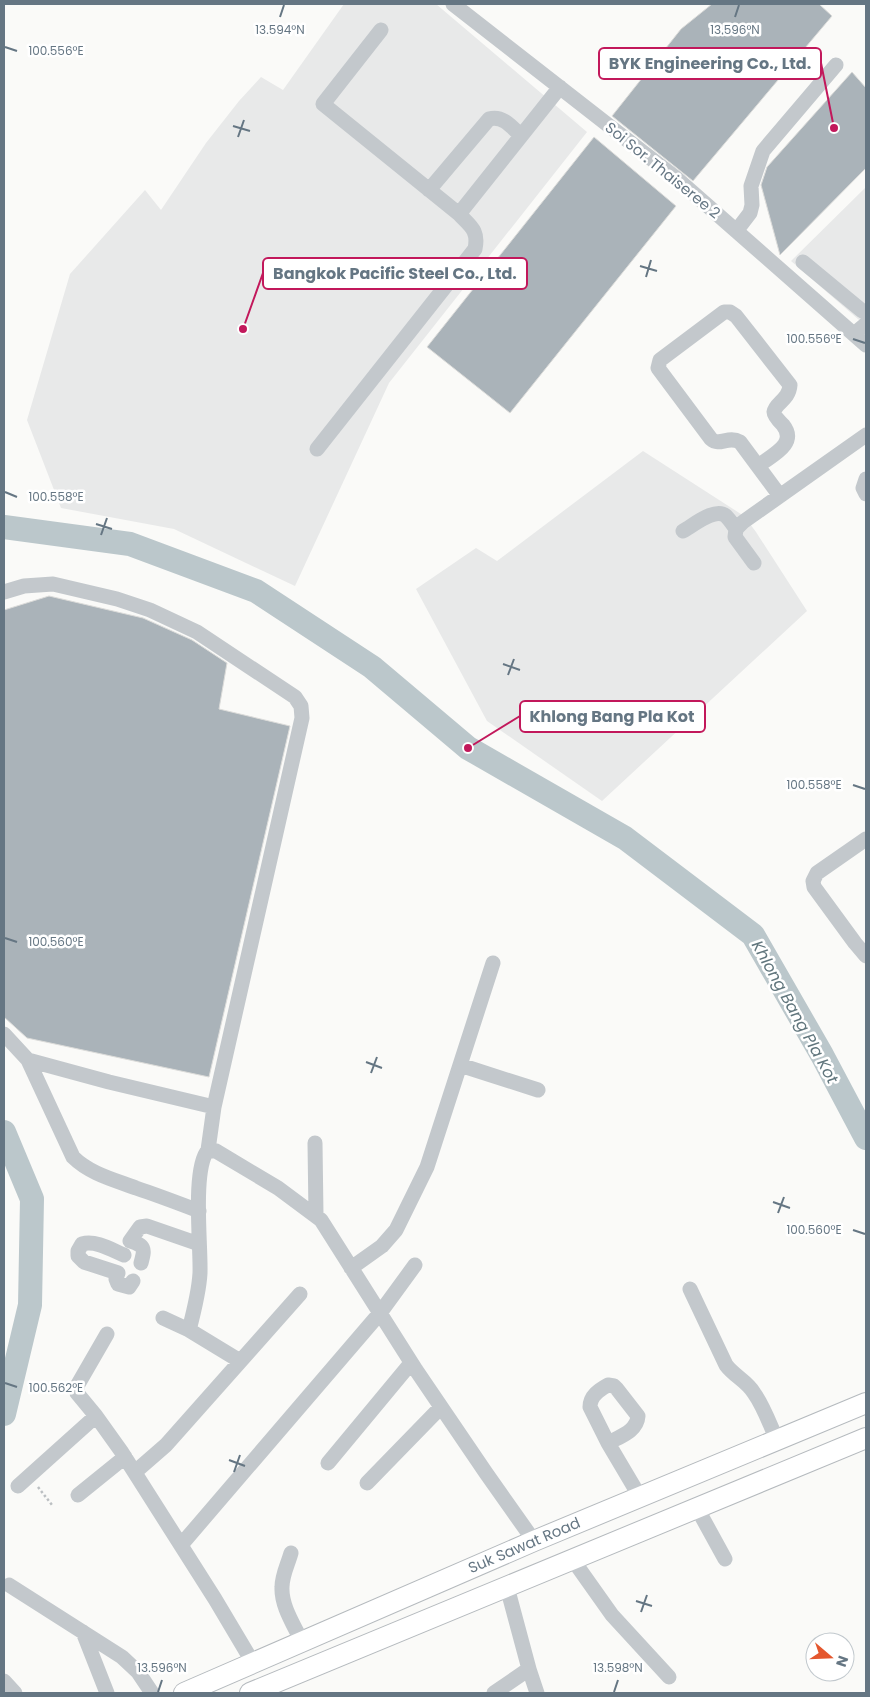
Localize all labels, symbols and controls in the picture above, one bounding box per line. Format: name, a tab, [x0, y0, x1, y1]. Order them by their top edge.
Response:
text: 13.594°N	[255, 21, 305, 38]
text: 13.596°N	[710, 21, 760, 38]
text: 100.556°E	[28, 42, 84, 59]
callout: BYK Engineering Co., Ltd.	[599, 48, 821, 79]
text: BYK Engineering Co., Ltd.	[609, 52, 811, 75]
street label: Soi Sor. Thaiseree 2	[601, 117, 725, 223]
callout: Bangkok Pacific Steel Co., Ltd.	[263, 258, 527, 289]
text: Bangkok Pacific Steel Co., Ltd.	[273, 262, 517, 285]
text: 100.556°E	[786, 330, 842, 347]
text: 100.558°E	[28, 488, 84, 505]
callout: Khlong Bang Pla Kot	[520, 701, 705, 732]
text: Khlong Bang Pla Kot	[529, 705, 695, 728]
text: 100.558°E	[786, 776, 842, 793]
text: 100.560°E	[28, 933, 84, 950]
water label: Khlong Bang Pla Kot	[746, 936, 845, 1089]
text: 100.560°E	[786, 1221, 842, 1238]
text: 100.562°E	[29, 1379, 83, 1396]
street label: Suk Sawat Road	[465, 1512, 583, 1578]
north arrow	[805, 1632, 855, 1682]
text: N	[831, 1653, 853, 1669]
text: 13.596°N	[137, 1659, 187, 1676]
text: 13.598°N	[593, 1659, 643, 1676]

